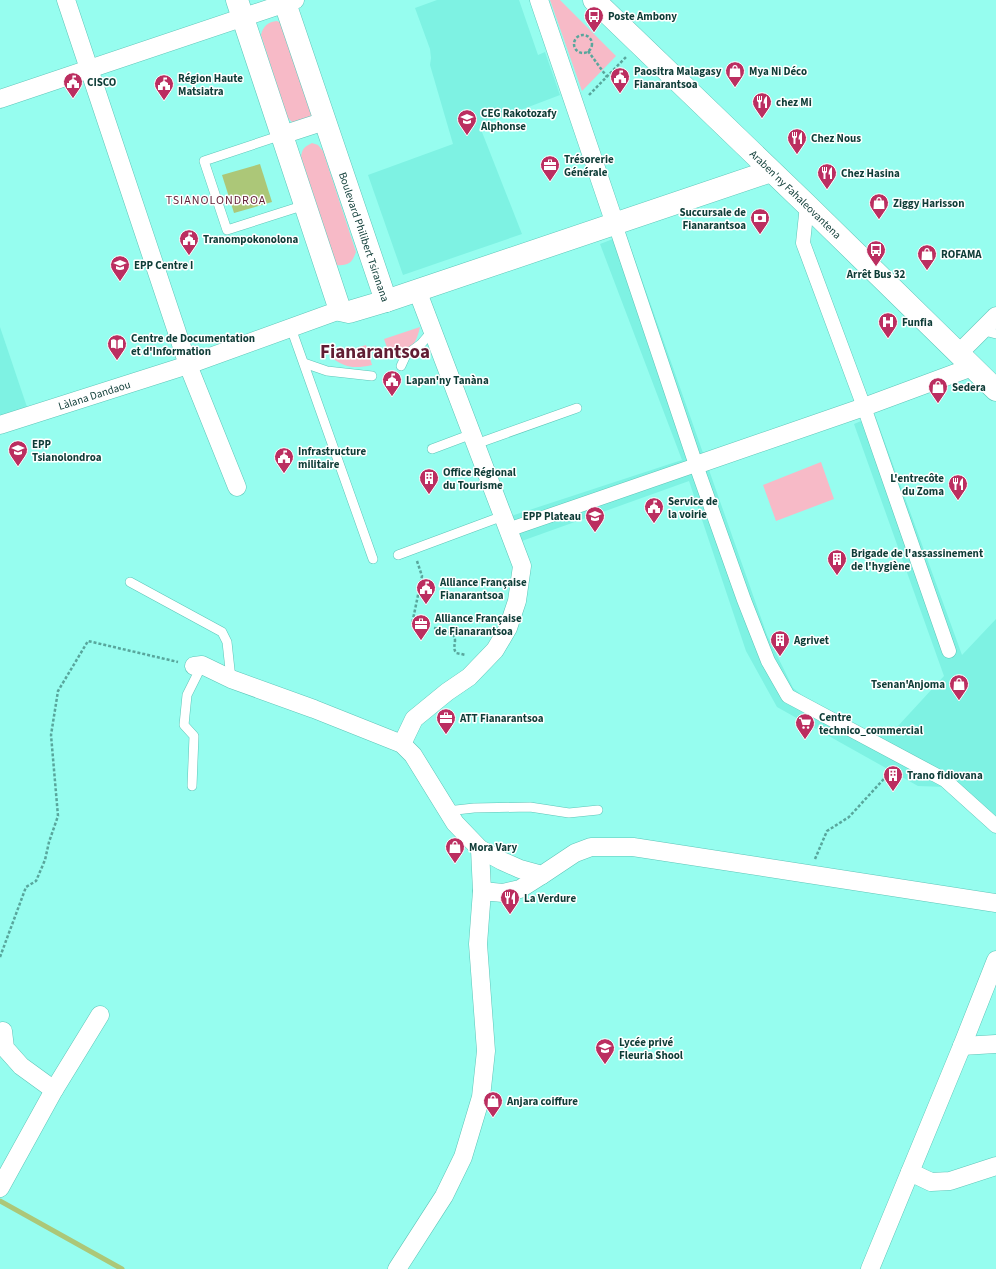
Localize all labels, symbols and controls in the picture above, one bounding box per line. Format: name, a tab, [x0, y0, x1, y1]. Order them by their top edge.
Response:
bus stop icon: Poste Ambony	[583, 5, 605, 33]
place label: Poste Ambony	[608, 9, 677, 24]
shop icon: Mya Ni Déco	[724, 60, 746, 88]
place label: Paositra Malagasy Fianarantsoa	[634, 64, 722, 92]
place label: Mya Ni Déco	[749, 64, 807, 79]
public building icon: Paositra Malagasy Fianarantsoa	[609, 66, 631, 94]
public building icon: CISCO	[62, 71, 84, 99]
place label: Région Haute Matsiatra	[178, 71, 243, 99]
public building icon: Région Haute Matsiatra	[153, 73, 175, 101]
place label: CISCO	[87, 75, 117, 90]
restaurant icon: chez Mi	[751, 91, 773, 119]
place label: chez Mi	[776, 95, 812, 110]
place label: CEG Rakotozafy Alphonse	[480, 106, 557, 134]
school or university icon: CEG Rakotozafy Alphonse	[456, 108, 478, 136]
restaurant icon: Chez Nous	[786, 127, 808, 155]
place label: Chez Nous	[811, 131, 861, 146]
street label: Araben'ny Fahaleovantena	[746, 147, 844, 243]
place label: Trésorerie Générale	[564, 152, 614, 180]
office icon: Trésorerie Générale	[539, 154, 561, 182]
restaurant icon: Chez Hasina	[816, 162, 838, 190]
place label: Chez Hasina	[841, 166, 900, 181]
street label: Boulevard Philibert Tsiranana	[335, 170, 393, 304]
district label: TSIANOLONDROA	[166, 192, 266, 209]
shop icon: Ziggy Harisson	[868, 192, 890, 220]
place label: Ziggy Harisson	[893, 196, 964, 211]
place label: Succursale de Fianarantsoa	[679, 205, 746, 233]
bank icon: Succursale de Fianarantsoa	[749, 207, 771, 235]
public building icon: Tranompokonolona	[178, 228, 200, 256]
place label: Tranompokonolona	[203, 232, 299, 247]
bus stop icon: Arrêt Bus 32	[865, 239, 887, 267]
shop icon: ROFAMA	[916, 243, 938, 271]
place label: ROFAMA	[941, 247, 982, 262]
school or university icon: EPP Centre I	[109, 254, 131, 282]
place label: EPP Centre I	[134, 258, 193, 273]
place label: Arrêt Bus 32	[846, 267, 905, 282]
hospital icon: Funfia	[877, 311, 899, 339]
place label: Funfia	[902, 315, 933, 330]
place label: Centre de Documentation et d'Information	[131, 331, 255, 359]
library icon: Centre de Documentation et d'Information	[106, 333, 128, 361]
district label: Fianarantsoa	[320, 339, 430, 366]
public building icon: Lapan'ny Tanàna	[381, 369, 403, 397]
place label: Lapan'ny Tanàna	[406, 373, 489, 388]
shop icon: Sedera	[927, 376, 949, 404]
street label: Làlana Dandaou	[56, 377, 132, 414]
place label: Sedera	[952, 380, 986, 395]
place label: EPP Tsianolondroa	[32, 437, 102, 465]
school or university icon: EPP Tsianolondroa	[7, 439, 29, 467]
place label: Infrastructure militaire	[298, 444, 366, 472]
public building icon: Infrastructure militaire	[273, 446, 295, 474]
place label: Office Régional du Tourisme	[443, 465, 517, 493]
building icon: Office Régional du Tourisme	[418, 467, 440, 495]
place label: L'entrecôte du Zoma	[890, 471, 944, 499]
restaurant icon: L'entrecôte du Zoma	[947, 473, 969, 501]
place label: Service de la voirie	[668, 494, 718, 522]
public building icon: Service de la voirie	[643, 496, 665, 524]
school or university icon: EPP Plateau	[584, 505, 606, 533]
place label: EPP Plateau	[523, 509, 581, 524]
place label: Brigade de l'assassinement de l'hygiène	[851, 546, 984, 574]
building icon: Brigade de l'assassinement de l'hygiène	[826, 548, 848, 576]
place label: Alliance Française Fianarantsoa	[439, 575, 527, 603]
public building icon: Alliance Française Fianarantsoa	[415, 577, 437, 605]
place label: Alliance Française de Fianarantsoa	[434, 611, 522, 639]
office icon: Alliance Française de Fianarantsoa	[410, 613, 432, 641]
building icon: Agrivet	[769, 629, 791, 657]
place label: Agrivet	[793, 633, 830, 648]
shop icon: Tsenan'Anjoma	[948, 673, 970, 701]
place label: Tsenan'Anjoma	[871, 677, 945, 692]
office icon: ATT Fianarantsoa	[435, 707, 457, 735]
place label: Centre technico_commercial	[819, 710, 924, 738]
place label: ATT Fianarantsoa	[459, 711, 544, 726]
supermarket icon: Centre technico_commercial	[794, 712, 816, 740]
building icon: Trano fidiovana	[882, 764, 904, 792]
place label: Trano fidiovana	[907, 768, 983, 783]
shop icon: Mora Vary	[444, 836, 466, 864]
place label: Mora Vary	[469, 840, 518, 855]
restaurant icon: La Verdure	[499, 887, 521, 915]
place label: La Verdure	[524, 891, 576, 906]
place label: Lycée privé Fleuria Shool	[619, 1035, 684, 1063]
school or university icon: Lycée privé Fleuria Shool	[594, 1037, 616, 1065]
shop icon: Anjara coiffure	[482, 1090, 504, 1118]
place label: Anjara coiffure	[506, 1094, 578, 1109]

